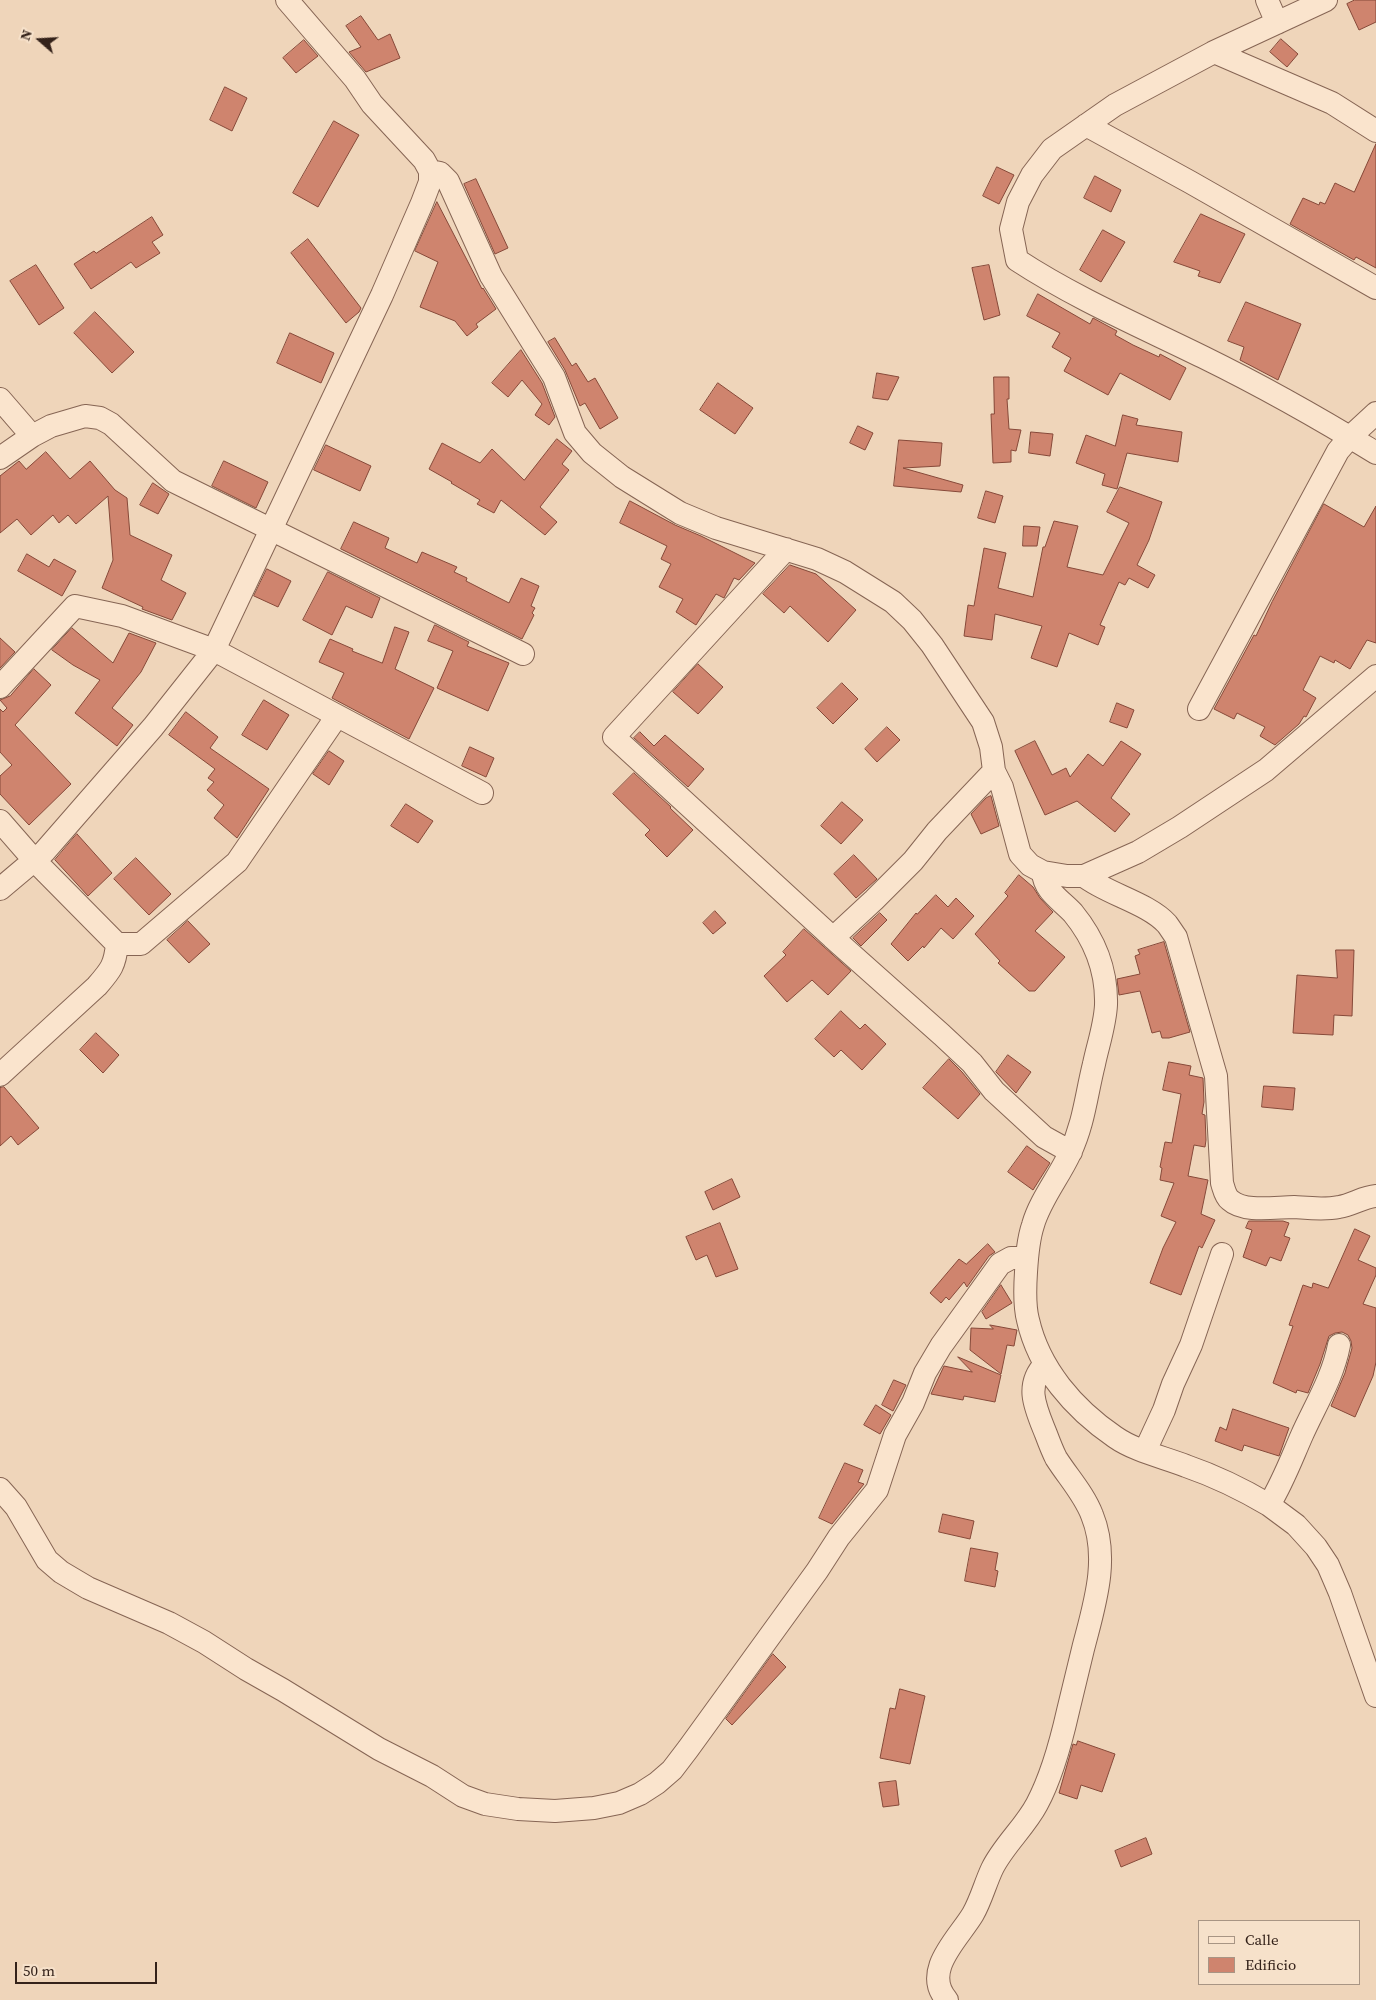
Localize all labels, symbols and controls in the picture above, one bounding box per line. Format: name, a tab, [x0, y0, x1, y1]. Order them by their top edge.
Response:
north arrow	[15, 15, 65, 65]
text: N	[15, 27, 37, 43]
legend	[1198, 1920, 1361, 1985]
text: Calle	[1245, 1929, 1279, 1950]
scale bar	[18, 1952, 160, 1984]
text: Edificio	[1245, 1954, 1296, 1975]
text: 50 m	[23, 1960, 55, 1981]

